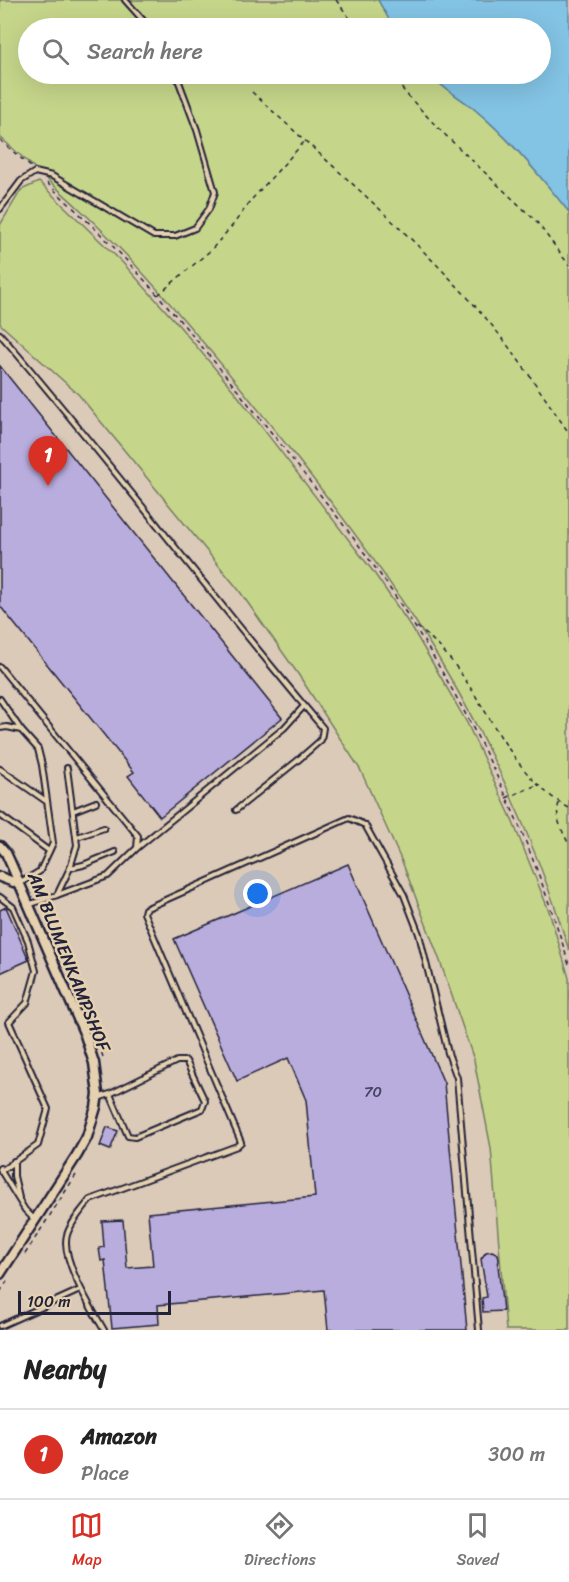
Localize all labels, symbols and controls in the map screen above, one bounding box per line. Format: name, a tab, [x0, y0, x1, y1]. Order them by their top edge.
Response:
search box	[18, 18, 551, 84]
text: Search here	[87, 32, 203, 71]
icon: search	[39, 35, 72, 68]
pin: 1	[28, 436, 68, 486]
street label: AM BLUMENKAMPSHOF	[18, 866, 120, 1058]
your location	[243, 879, 272, 908]
house number: 70	[364, 1079, 382, 1105]
text: 100 m	[27, 1287, 71, 1316]
scale bar	[18, 1288, 171, 1316]
text: Nearby	[24, 1346, 106, 1392]
text: Amazon	[81, 1417, 157, 1456]
text: 1	[39, 1437, 48, 1472]
text: 300 m	[488, 1437, 545, 1472]
text: Place	[81, 1456, 129, 1491]
tab: Map	[70, 1509, 103, 1574]
tab: Directions	[244, 1509, 316, 1574]
tab: Saved	[456, 1509, 499, 1574]

